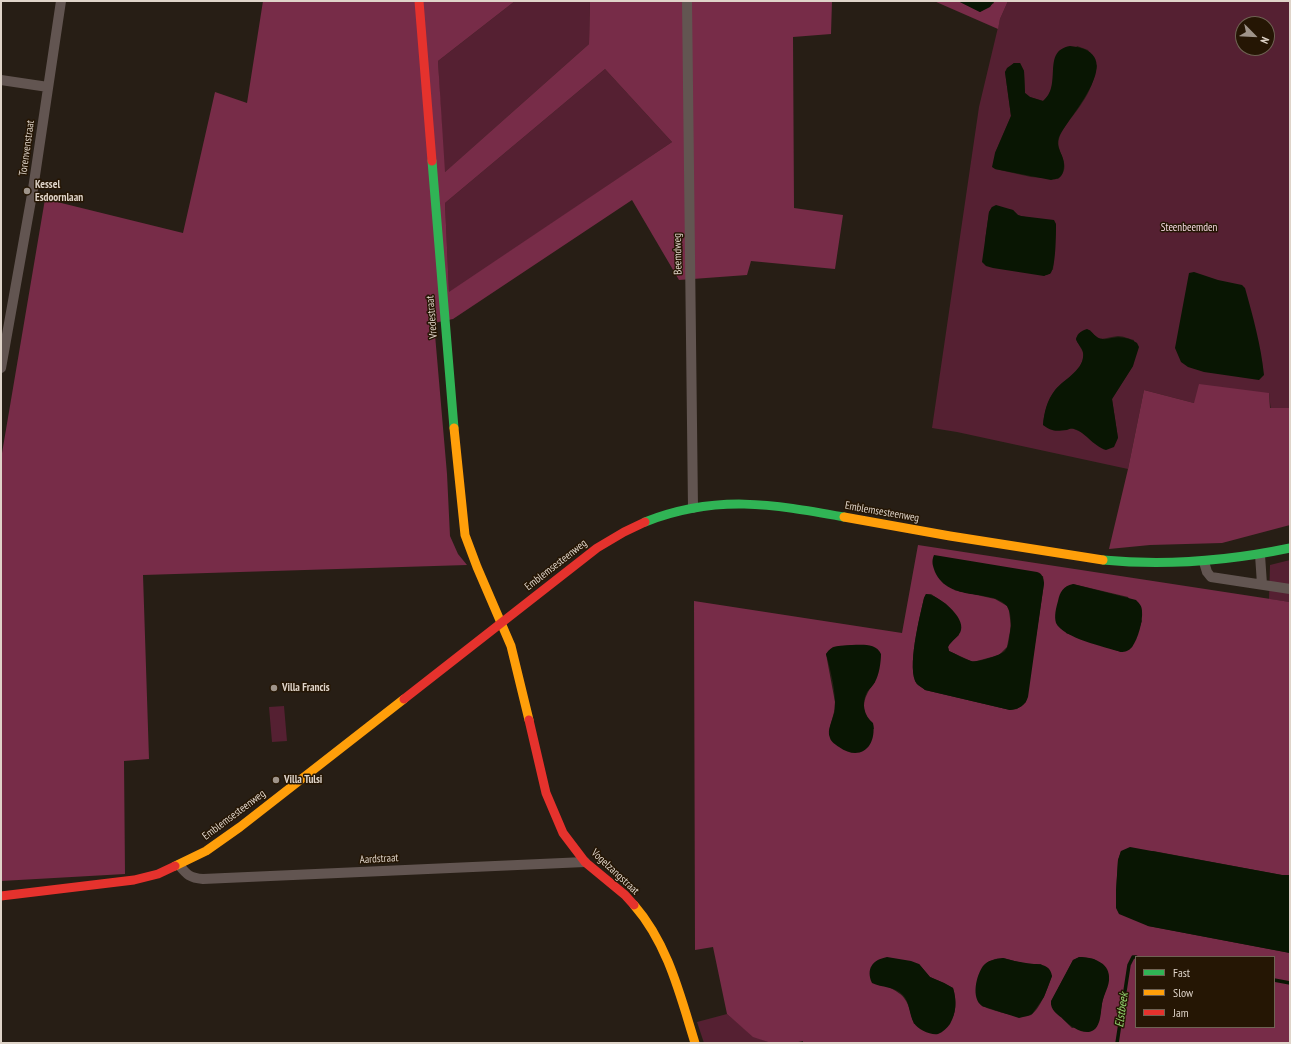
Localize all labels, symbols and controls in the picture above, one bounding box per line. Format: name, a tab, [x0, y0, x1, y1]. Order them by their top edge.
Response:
north arrow	[1235, 16, 1275, 56]
text: N	[1257, 35, 1273, 46]
street label: Torenvenstraat	[17, 119, 37, 177]
place label: Kessel Esdoornlaan	[35, 178, 83, 204]
marker: Kessel Esdoornlaan	[22, 186, 32, 196]
park label: Steenbeemden	[1161, 221, 1217, 235]
street label: Beemdweg	[671, 233, 685, 275]
street label: Vredestraat	[424, 295, 440, 339]
street label: Emblemsesteenweg	[844, 499, 920, 525]
street label: Emblemsesteenweg	[522, 537, 590, 593]
place label: Villa Francis	[282, 681, 330, 695]
marker: Villa Francis	[269, 683, 279, 693]
place label: Villa Tulsi	[284, 773, 322, 787]
marker: Villa Tulsi	[271, 775, 281, 785]
street label: Emblemsesteenweg	[200, 787, 268, 843]
street label: Vogelzangstraat	[588, 846, 642, 898]
street label: Aardstraat	[359, 851, 399, 867]
legend	[1135, 956, 1275, 1028]
text: Fast	[1173, 965, 1190, 980]
text: Slow	[1173, 985, 1193, 1000]
water label: Elstbeek	[1112, 992, 1132, 1028]
text: Jam	[1173, 1005, 1189, 1020]

